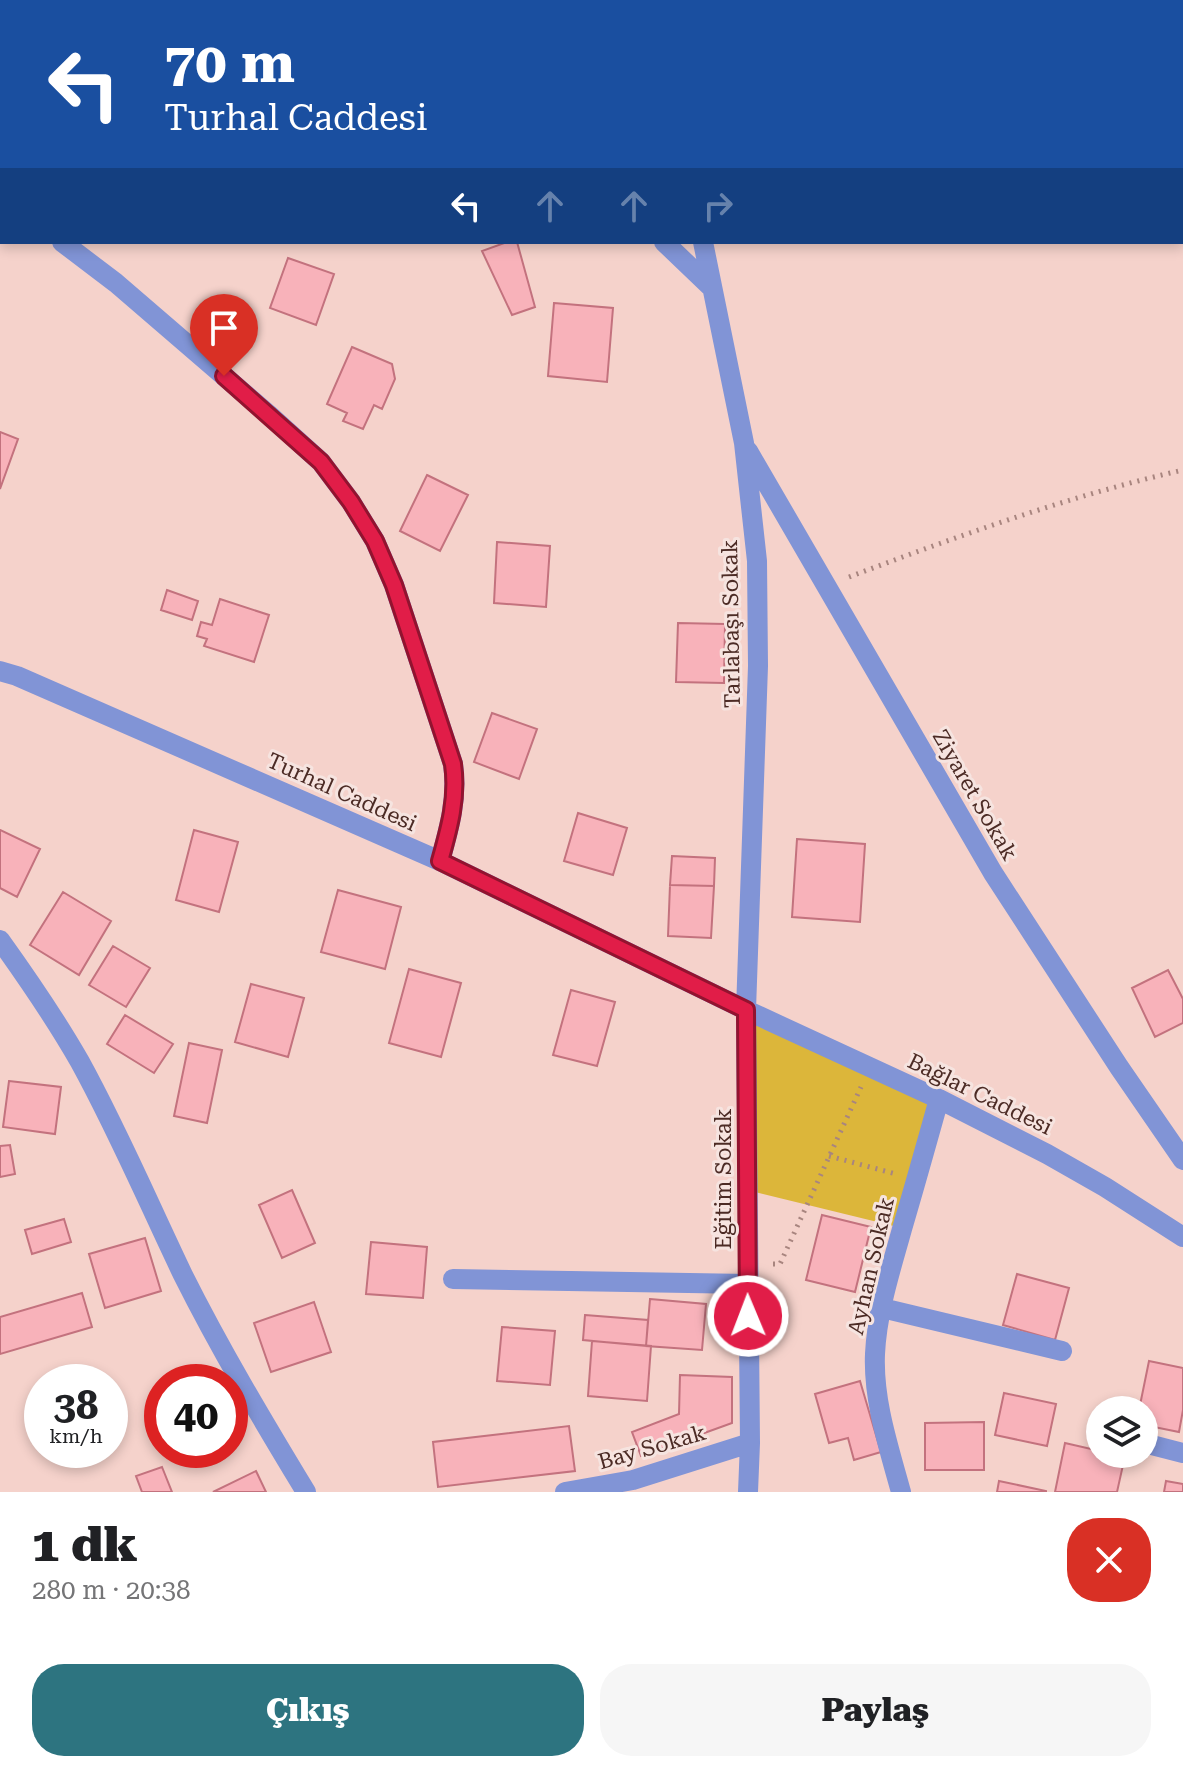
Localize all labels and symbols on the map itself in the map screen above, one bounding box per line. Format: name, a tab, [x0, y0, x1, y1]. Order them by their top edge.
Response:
pin	[190, 294, 258, 376]
street label: Tarlabaşı Sokak	[717, 539, 745, 708]
street label: Ziyaret Sokak	[928, 725, 1022, 865]
street label: Turhal Caddesi	[263, 748, 421, 836]
street label: Bağlar Caddesi	[904, 1048, 1056, 1140]
street label: Eğitim Sokak	[711, 1108, 736, 1250]
street label: Ayhan Sokak	[843, 1195, 899, 1337]
position arrow	[706, 1274, 790, 1358]
speed limit sign: 40	[144, 1364, 248, 1468]
street label: Bay Sokak	[595, 1420, 709, 1474]

